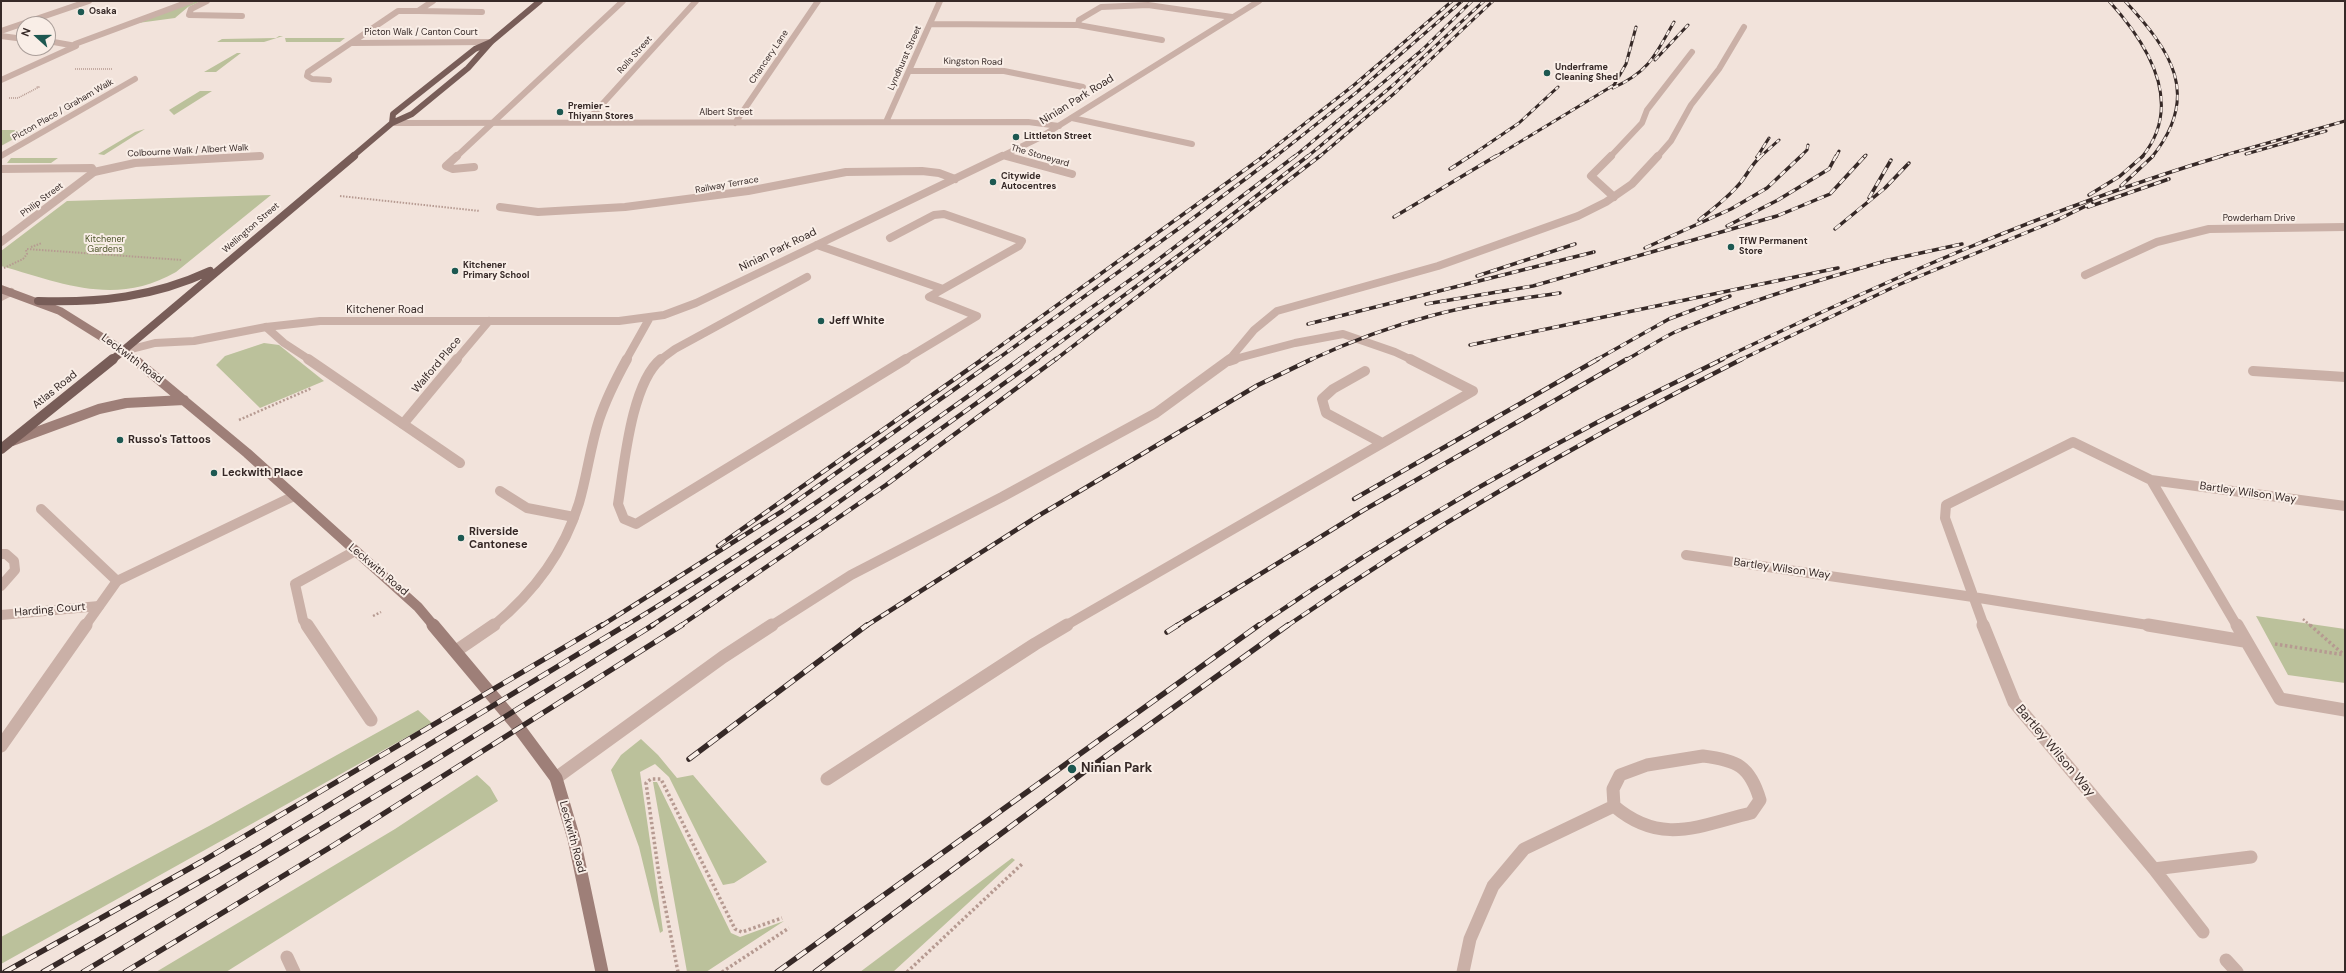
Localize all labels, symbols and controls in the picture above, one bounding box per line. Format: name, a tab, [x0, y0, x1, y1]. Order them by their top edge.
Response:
marker: Osaka	[76, 7, 86, 17]
place label: Osaka	[89, 7, 116, 17]
north arrow	[16, 16, 56, 56]
street label: Lyndhurst Street	[886, 24, 924, 92]
text: N	[18, 26, 34, 38]
street label: Picton Walk / Canton Court	[364, 28, 478, 38]
street label: Chancery Lane	[747, 28, 791, 86]
street label: Rolls Street	[615, 34, 655, 76]
street label: Kingston Road	[943, 56, 1003, 68]
place label: Underframe Cleaning Shed	[1555, 63, 1618, 84]
marker: Underframe Cleaning Shed	[1542, 68, 1552, 78]
street label: Ninian Park Road	[1038, 72, 1116, 128]
street label: Picton Place / Graham Walk	[11, 77, 115, 143]
place label: Premier - Thiyann Stores	[568, 102, 633, 123]
marker: Premier - Thiyann Stores	[555, 107, 565, 117]
street label: Albert Street	[699, 108, 753, 118]
marker: Littleton Street	[1011, 132, 1021, 142]
place label: Littleton Street	[1024, 132, 1092, 142]
street label: Colbourne Walk / Albert Walk	[127, 142, 249, 160]
street label: The Stoneyard	[1010, 143, 1070, 169]
place label: Citywide Autocentres	[1001, 172, 1056, 193]
street label: Railway Terrace	[694, 174, 760, 196]
marker: Citywide Autocentres	[988, 177, 998, 187]
street label: Philip Street	[19, 181, 65, 219]
street label: Wellington Street	[220, 200, 282, 256]
street label: Powderham Drive	[2223, 214, 2295, 224]
street label: Ninian Park Road	[737, 226, 819, 274]
park label: Kitchener Gardens	[85, 235, 125, 256]
place label: TfW Permanent Store	[1739, 237, 1808, 258]
marker: TfW Permanent Store	[1726, 242, 1736, 252]
place label: Kitchener Primary School	[463, 261, 529, 282]
marker: Kitchener Primary School	[450, 266, 460, 276]
street label: Kitchener Road	[346, 303, 424, 317]
place label: Jeff White	[829, 314, 885, 328]
marker: Jeff White	[816, 316, 826, 326]
street label: Leckwith Road	[99, 332, 165, 386]
street label: Walford Place	[410, 334, 464, 396]
street label: Atlas Road	[30, 368, 80, 412]
place label: Russo's Tattoos	[128, 433, 211, 447]
marker: Russo's Tattoos	[115, 435, 125, 445]
place label: Leckwith Place	[222, 466, 303, 480]
marker: Leckwith Place	[209, 468, 219, 478]
street label: Bartley Wilson Way	[2199, 480, 2297, 506]
place label: Riverside Cantonese	[469, 525, 528, 551]
marker: Riverside Cantonese	[456, 533, 466, 543]
street label: Leckwith Road	[345, 541, 411, 599]
street label: Bartley Wilson Way	[1733, 556, 1831, 582]
street label: Harding Court	[14, 600, 86, 620]
street label: Bartley Wilson Way	[2012, 702, 2098, 800]
place label: Ninian Park	[1081, 761, 1152, 777]
marker: Ninian Park	[1066, 763, 1078, 775]
street label: Leckwith Road	[556, 800, 588, 874]

